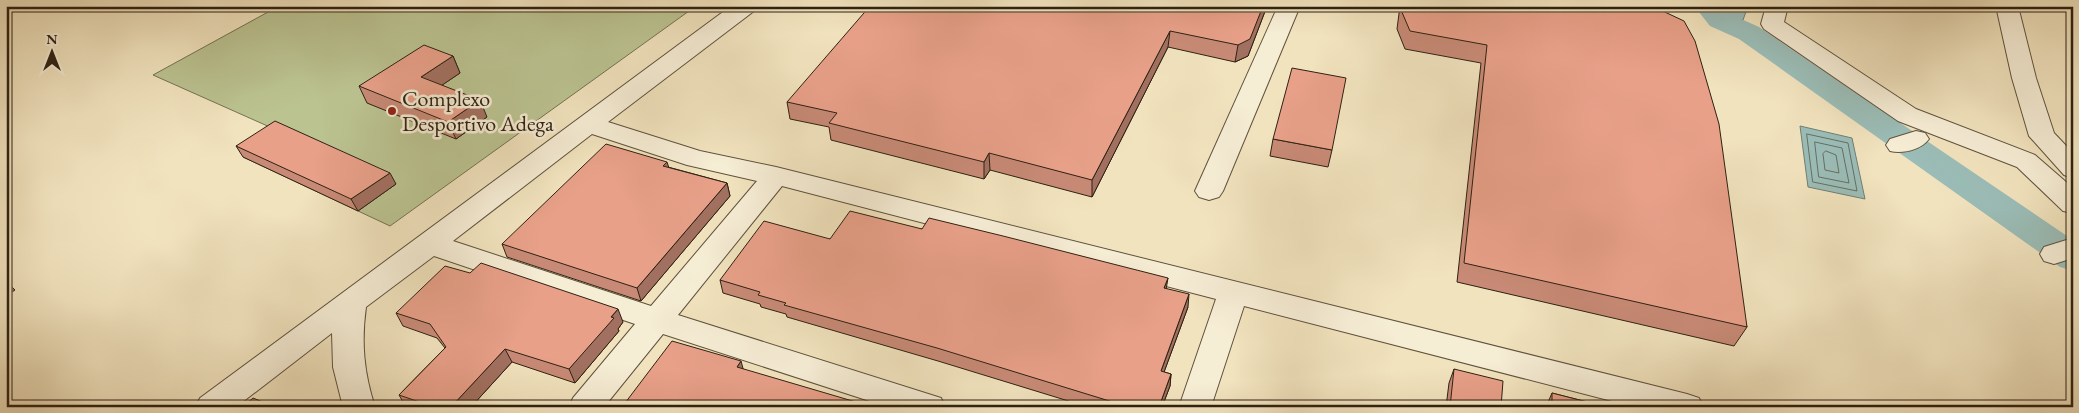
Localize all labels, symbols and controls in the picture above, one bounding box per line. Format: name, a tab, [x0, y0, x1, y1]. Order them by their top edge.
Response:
north arrow	[28, 28, 78, 78]
text: N	[46, 30, 58, 48]
place label: Complexo Desportivo Adega	[402, 84, 554, 138]
marker: Complexo Desportivo Adega	[386, 105, 398, 117]

